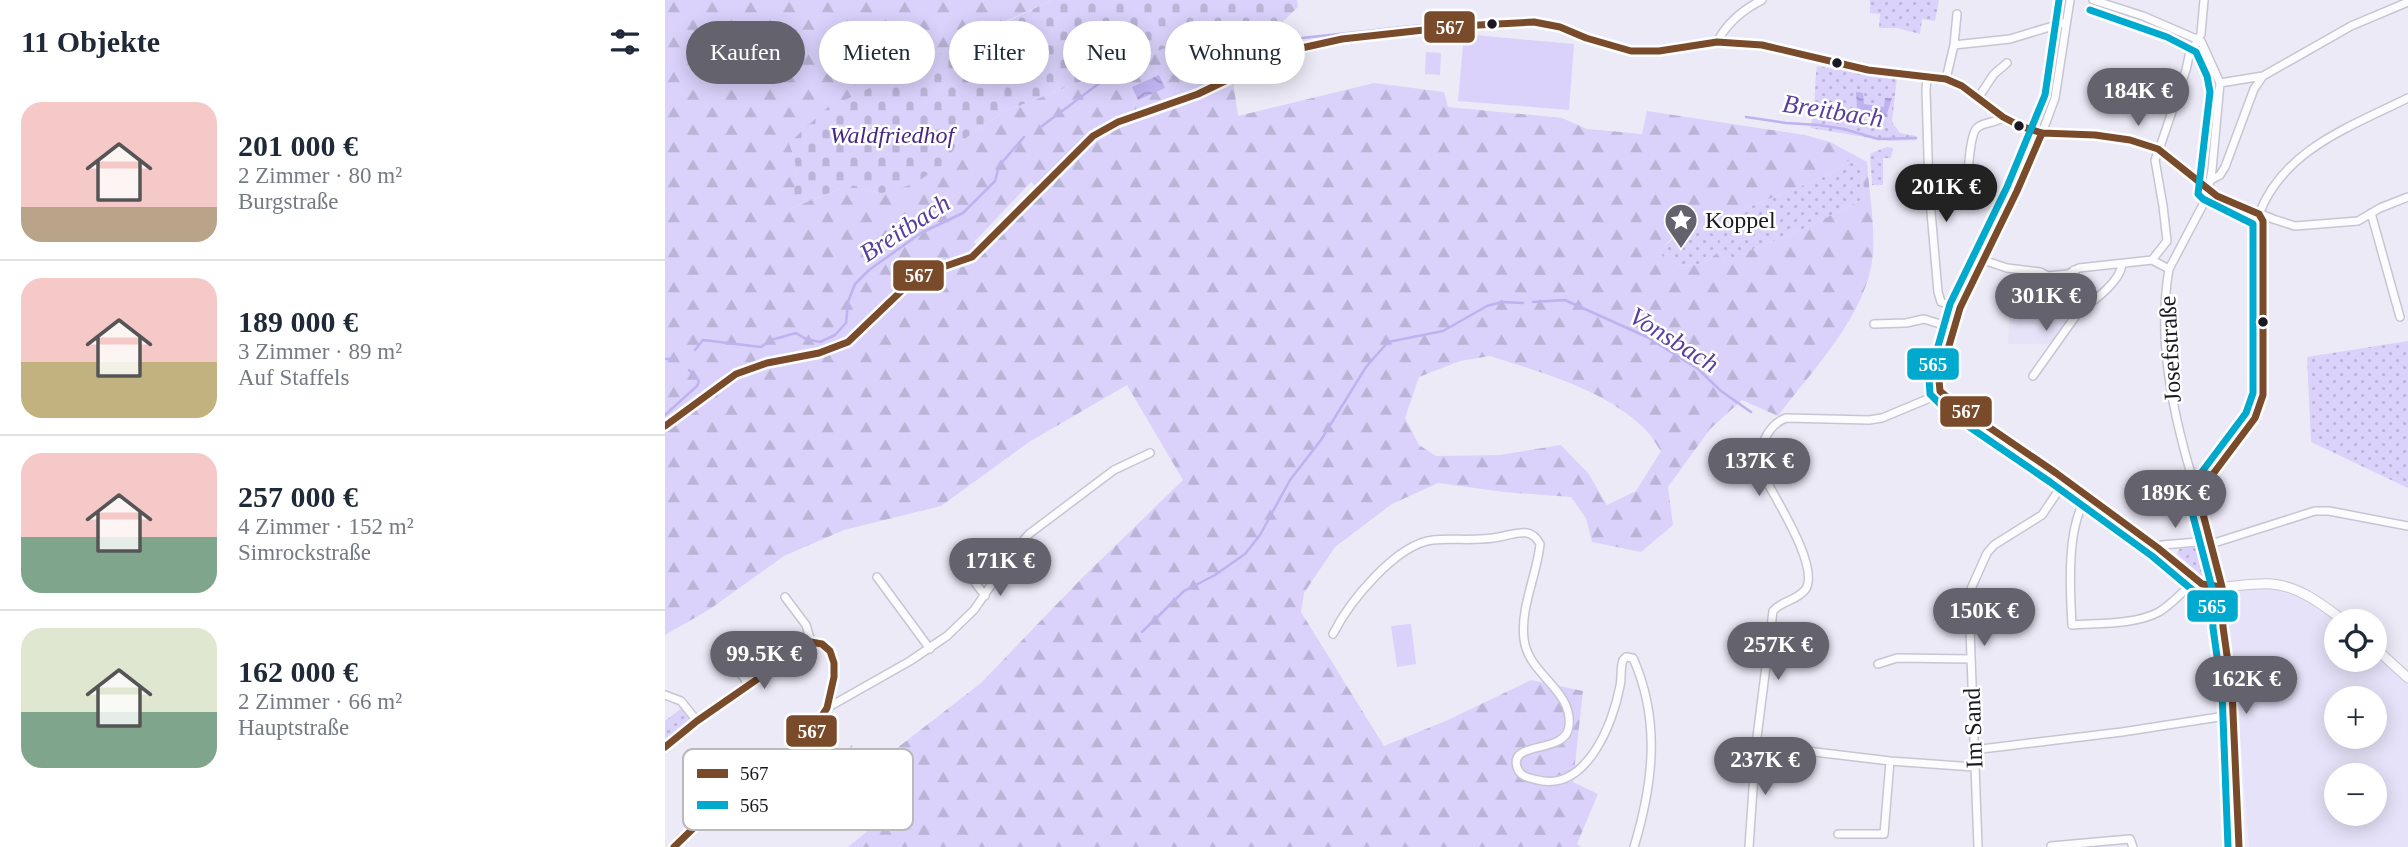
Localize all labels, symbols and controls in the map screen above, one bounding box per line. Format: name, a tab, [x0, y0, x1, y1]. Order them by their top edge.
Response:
line badge: 567	[1423, 10, 1476, 44]
text: 567	[1436, 17, 1465, 38]
unlabelled marker	[1485, 17, 1499, 31]
chip: Kaufen	[686, 21, 805, 84]
chip: Mieten	[819, 21, 935, 84]
chip: Filter	[949, 21, 1049, 84]
chip: Neu	[1063, 21, 1151, 84]
chip: Wohnung	[1165, 21, 1305, 84]
icon: filters	[606, 23, 644, 61]
text: 11 Objekte	[21, 25, 160, 58]
unlabelled marker	[1830, 56, 1844, 70]
pin: 184K €	[2081, 68, 2195, 128]
text: 184K €	[2103, 78, 2173, 103]
water label: Breitbach	[1781, 89, 1885, 133]
unlabelled marker	[2012, 119, 2026, 133]
park label: Waldfriedhof	[830, 122, 958, 148]
text: 201 000 €	[238, 129, 358, 162]
icon: home	[77, 130, 161, 214]
text: 2 Zimmer · 80 m²	[238, 163, 402, 188]
pin: 201K €	[1889, 164, 2003, 224]
text: 201K €	[1911, 174, 1981, 199]
water label: Breitbach	[855, 188, 955, 268]
text: Burgstraße	[238, 189, 339, 214]
place icon: Koppel	[1662, 201, 1700, 250]
place label: Koppel	[1705, 207, 1776, 233]
line badge: 567	[892, 259, 945, 292]
text: 567	[905, 265, 934, 286]
pin: 301K €	[1989, 274, 2103, 333]
text: 301K €	[2011, 283, 2081, 308]
street label: Josefstraße	[2154, 295, 2186, 403]
water label: Vonsbach	[1624, 301, 1724, 379]
text: 189 000 €	[238, 305, 358, 338]
icon: home	[77, 306, 161, 390]
unlabelled marker	[2256, 315, 2270, 329]
text: 3 Zimmer · 89 m²	[238, 339, 402, 364]
line badge: 565	[1906, 347, 1960, 381]
text: 565	[1919, 354, 1947, 375]
text: Auf Staffels	[238, 365, 349, 390]
line badge: 567	[1939, 395, 1993, 428]
text: 567	[1952, 401, 1981, 422]
pin: 137K €	[1702, 438, 1816, 498]
text: 137K €	[1724, 448, 1794, 473]
pin: 189K €	[2118, 470, 2232, 530]
text: 257 000 €	[238, 480, 358, 513]
text: 189K €	[2140, 480, 2210, 505]
icon: home	[77, 481, 161, 565]
text: 4 Zimmer · 152 m²	[238, 514, 414, 539]
pin: 171K €	[943, 538, 1057, 598]
text: Simrockstraße	[238, 540, 371, 565]
text: 171K €	[965, 548, 1035, 573]
pin: 150K €	[1927, 588, 2041, 648]
line badge: 565	[2186, 589, 2239, 623]
text: 565	[2198, 596, 2226, 617]
text: 150K €	[1949, 598, 2019, 623]
map controls	[2324, 609, 2387, 826]
button: locate	[2324, 609, 2387, 672]
pin: 257K €	[1721, 622, 1835, 682]
pin: 99.5K €	[699, 632, 829, 691]
text: 257K €	[1743, 632, 1813, 657]
text: 99.5K €	[726, 641, 802, 666]
text: 162 000 €	[238, 655, 358, 688]
icon: home	[77, 656, 161, 740]
pin: 162K €	[2189, 656, 2303, 716]
text: 162K €	[2211, 666, 2281, 691]
button: +	[2324, 686, 2387, 749]
street label: Im Sand	[1959, 687, 1987, 769]
text: 2 Zimmer · 66 m²	[238, 689, 402, 714]
line badge: 567	[785, 714, 838, 748]
text: Hauptstraße	[238, 715, 349, 740]
text: 567	[798, 721, 827, 742]
pin: 237K €	[1708, 738, 1822, 797]
text: 237K €	[1730, 747, 1800, 772]
legend	[683, 749, 913, 830]
text: 567	[740, 763, 769, 784]
button: −	[2324, 763, 2387, 826]
text: 565	[740, 795, 769, 816]

